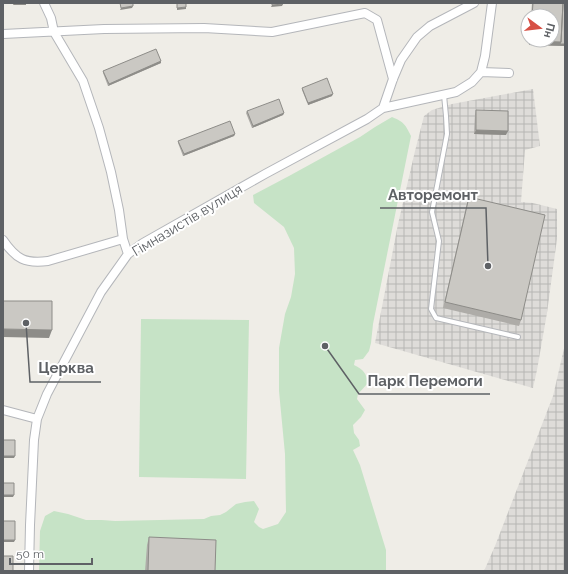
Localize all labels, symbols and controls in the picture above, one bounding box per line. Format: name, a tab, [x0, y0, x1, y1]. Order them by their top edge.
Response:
north arrow	[520, 8, 560, 48]
text: Пн	[541, 22, 557, 39]
street label: Гімназистів вулиця	[129, 181, 245, 259]
callout: Авторемонт	[380, 181, 486, 208]
text: Авторемонт	[388, 186, 479, 204]
callout: Церква	[30, 355, 101, 382]
text: Церква	[38, 359, 94, 377]
callout: Парк Перемоги	[359, 367, 490, 394]
text: Парк Перемоги	[367, 372, 483, 390]
scale bar	[10, 540, 92, 566]
text: 50 m	[16, 547, 44, 561]

